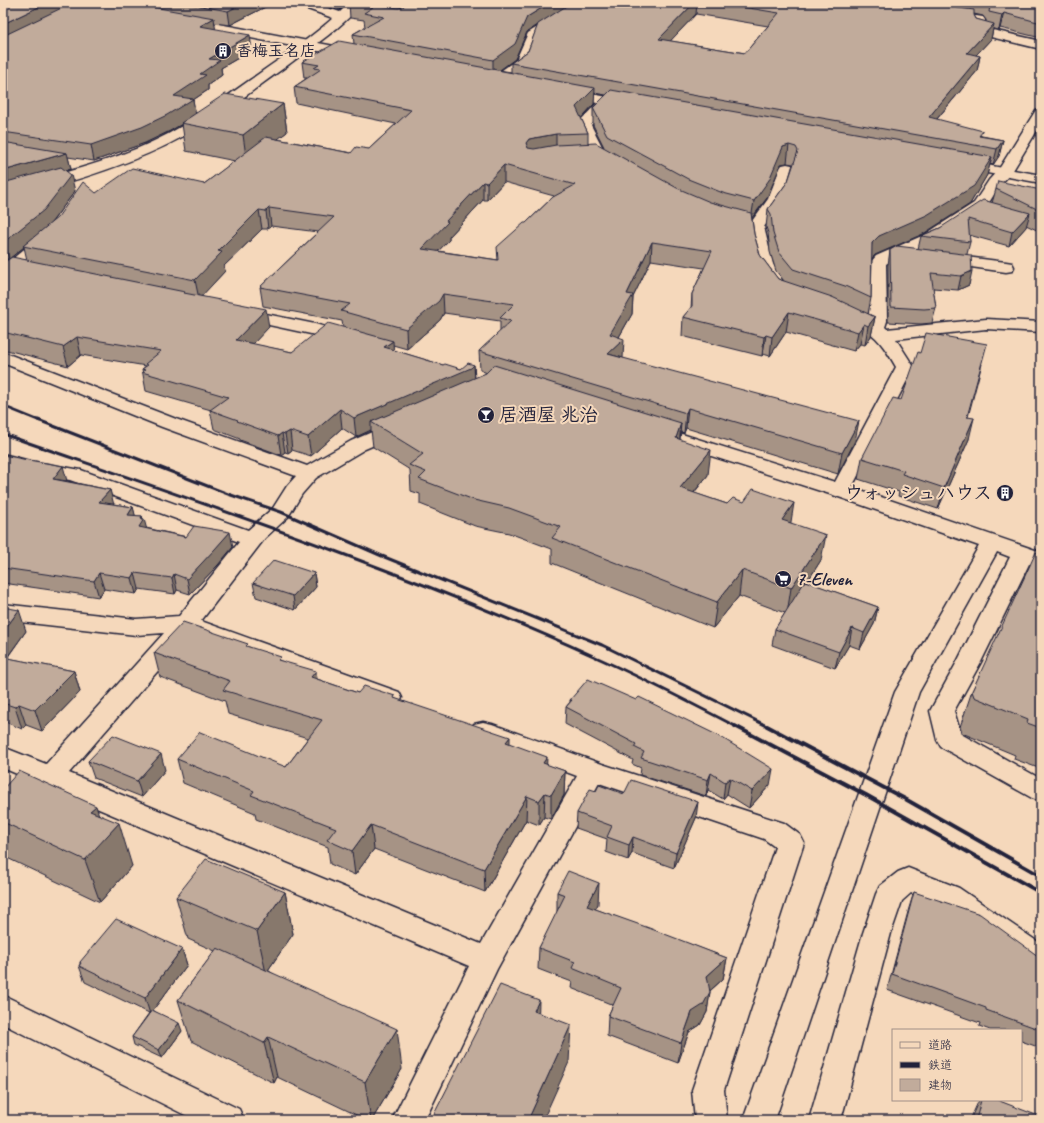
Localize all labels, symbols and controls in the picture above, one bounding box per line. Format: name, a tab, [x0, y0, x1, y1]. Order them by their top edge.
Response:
building icon: 香梅玉名店	[213, 41, 233, 61]
place label: 香梅玉名店	[236, 41, 316, 61]
place label: 居酒屋 兆治	[499, 403, 599, 427]
bar icon: 居酒屋 兆治	[476, 405, 496, 425]
place label: ウォッシュハウス	[844, 481, 992, 505]
building icon: ウォッシュハウス	[995, 483, 1015, 503]
place label: 7-Eleven	[796, 567, 853, 591]
supermarket icon: 7-Eleven	[773, 569, 793, 589]
legend	[892, 1029, 1022, 1101]
text: 道路	[928, 1037, 952, 1053]
text: 鉄道	[928, 1057, 952, 1073]
text: 建物	[928, 1077, 952, 1093]

